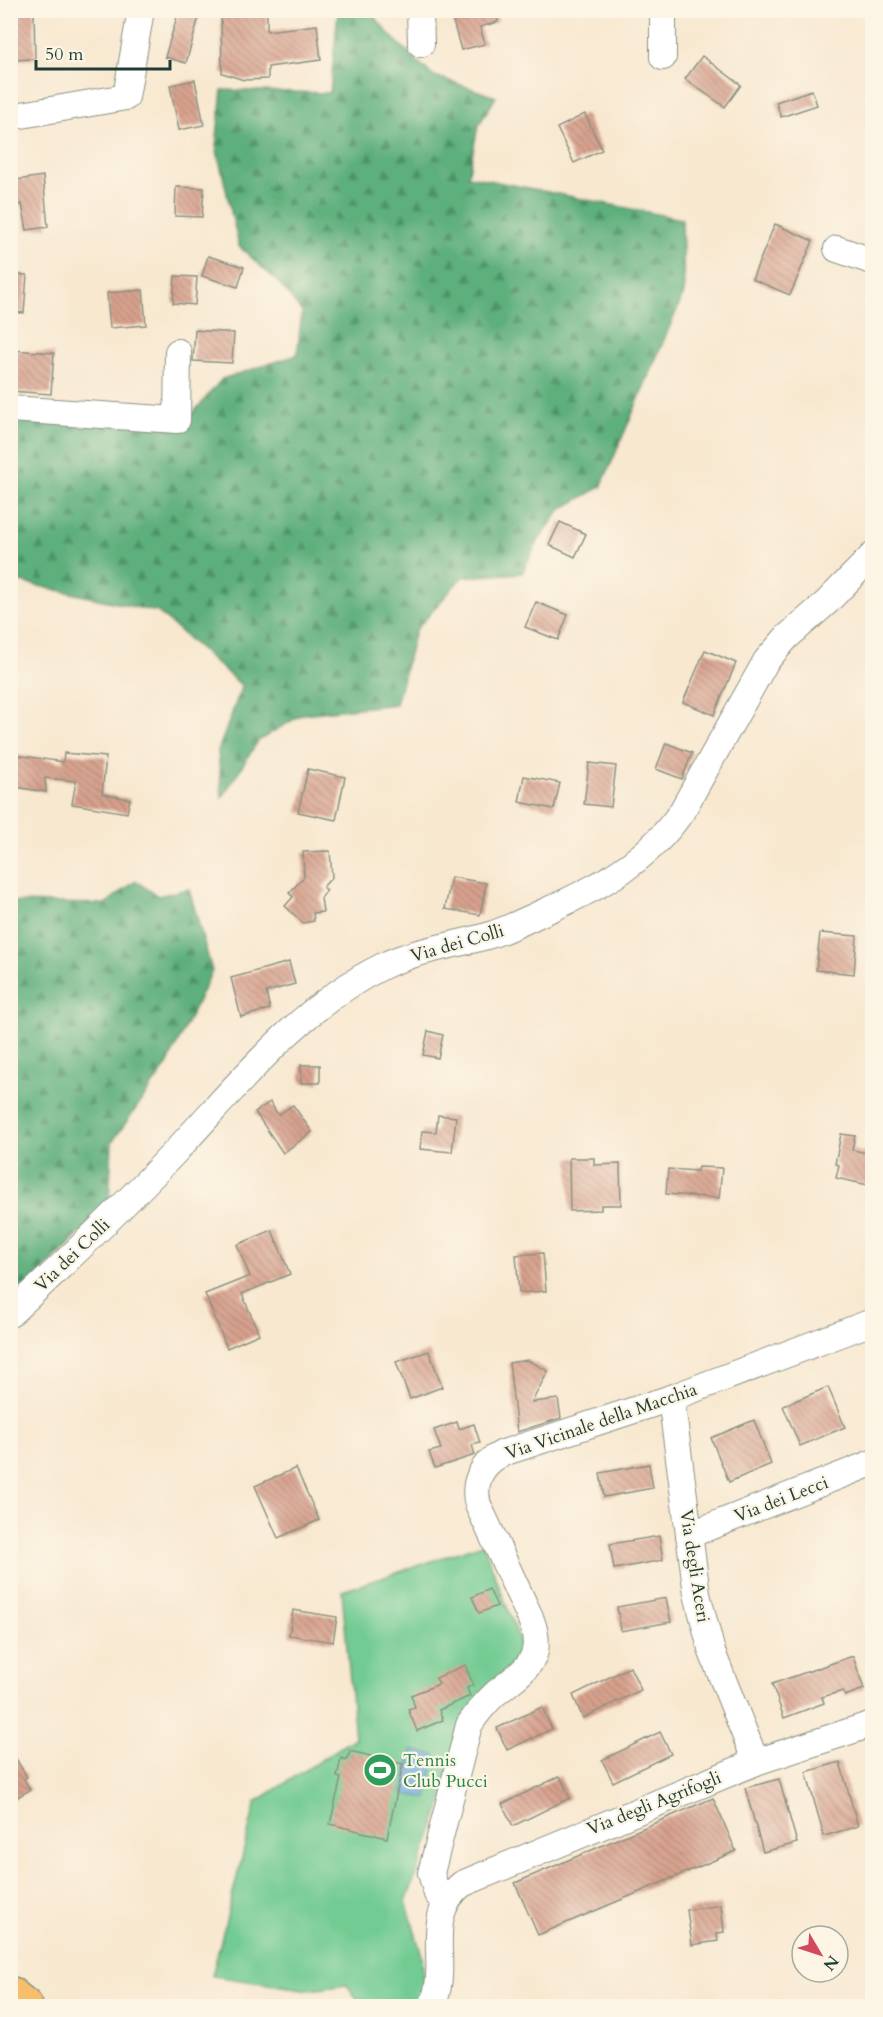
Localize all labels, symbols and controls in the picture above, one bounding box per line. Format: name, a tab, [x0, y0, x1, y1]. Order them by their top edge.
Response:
scale bar	[36, 33, 170, 71]
text: 50 m	[45, 42, 84, 67]
street label: Via dei Colli	[407, 918, 507, 969]
street label: Via dei Colli	[29, 1213, 116, 1298]
street label: Via Vicinale della Macchia	[502, 1377, 701, 1466]
street label: Via dei Lecci	[730, 1470, 832, 1529]
street label: Via degli Aceri	[673, 1508, 716, 1624]
place label: Tennis Club Pucci	[403, 1748, 488, 1794]
sports icon: Tennis Club Pucci	[362, 1752, 398, 1788]
street label: Via degli Agrifogli	[583, 1765, 725, 1842]
north arrow	[790, 1924, 850, 1984]
text: N	[818, 1950, 844, 1975]

